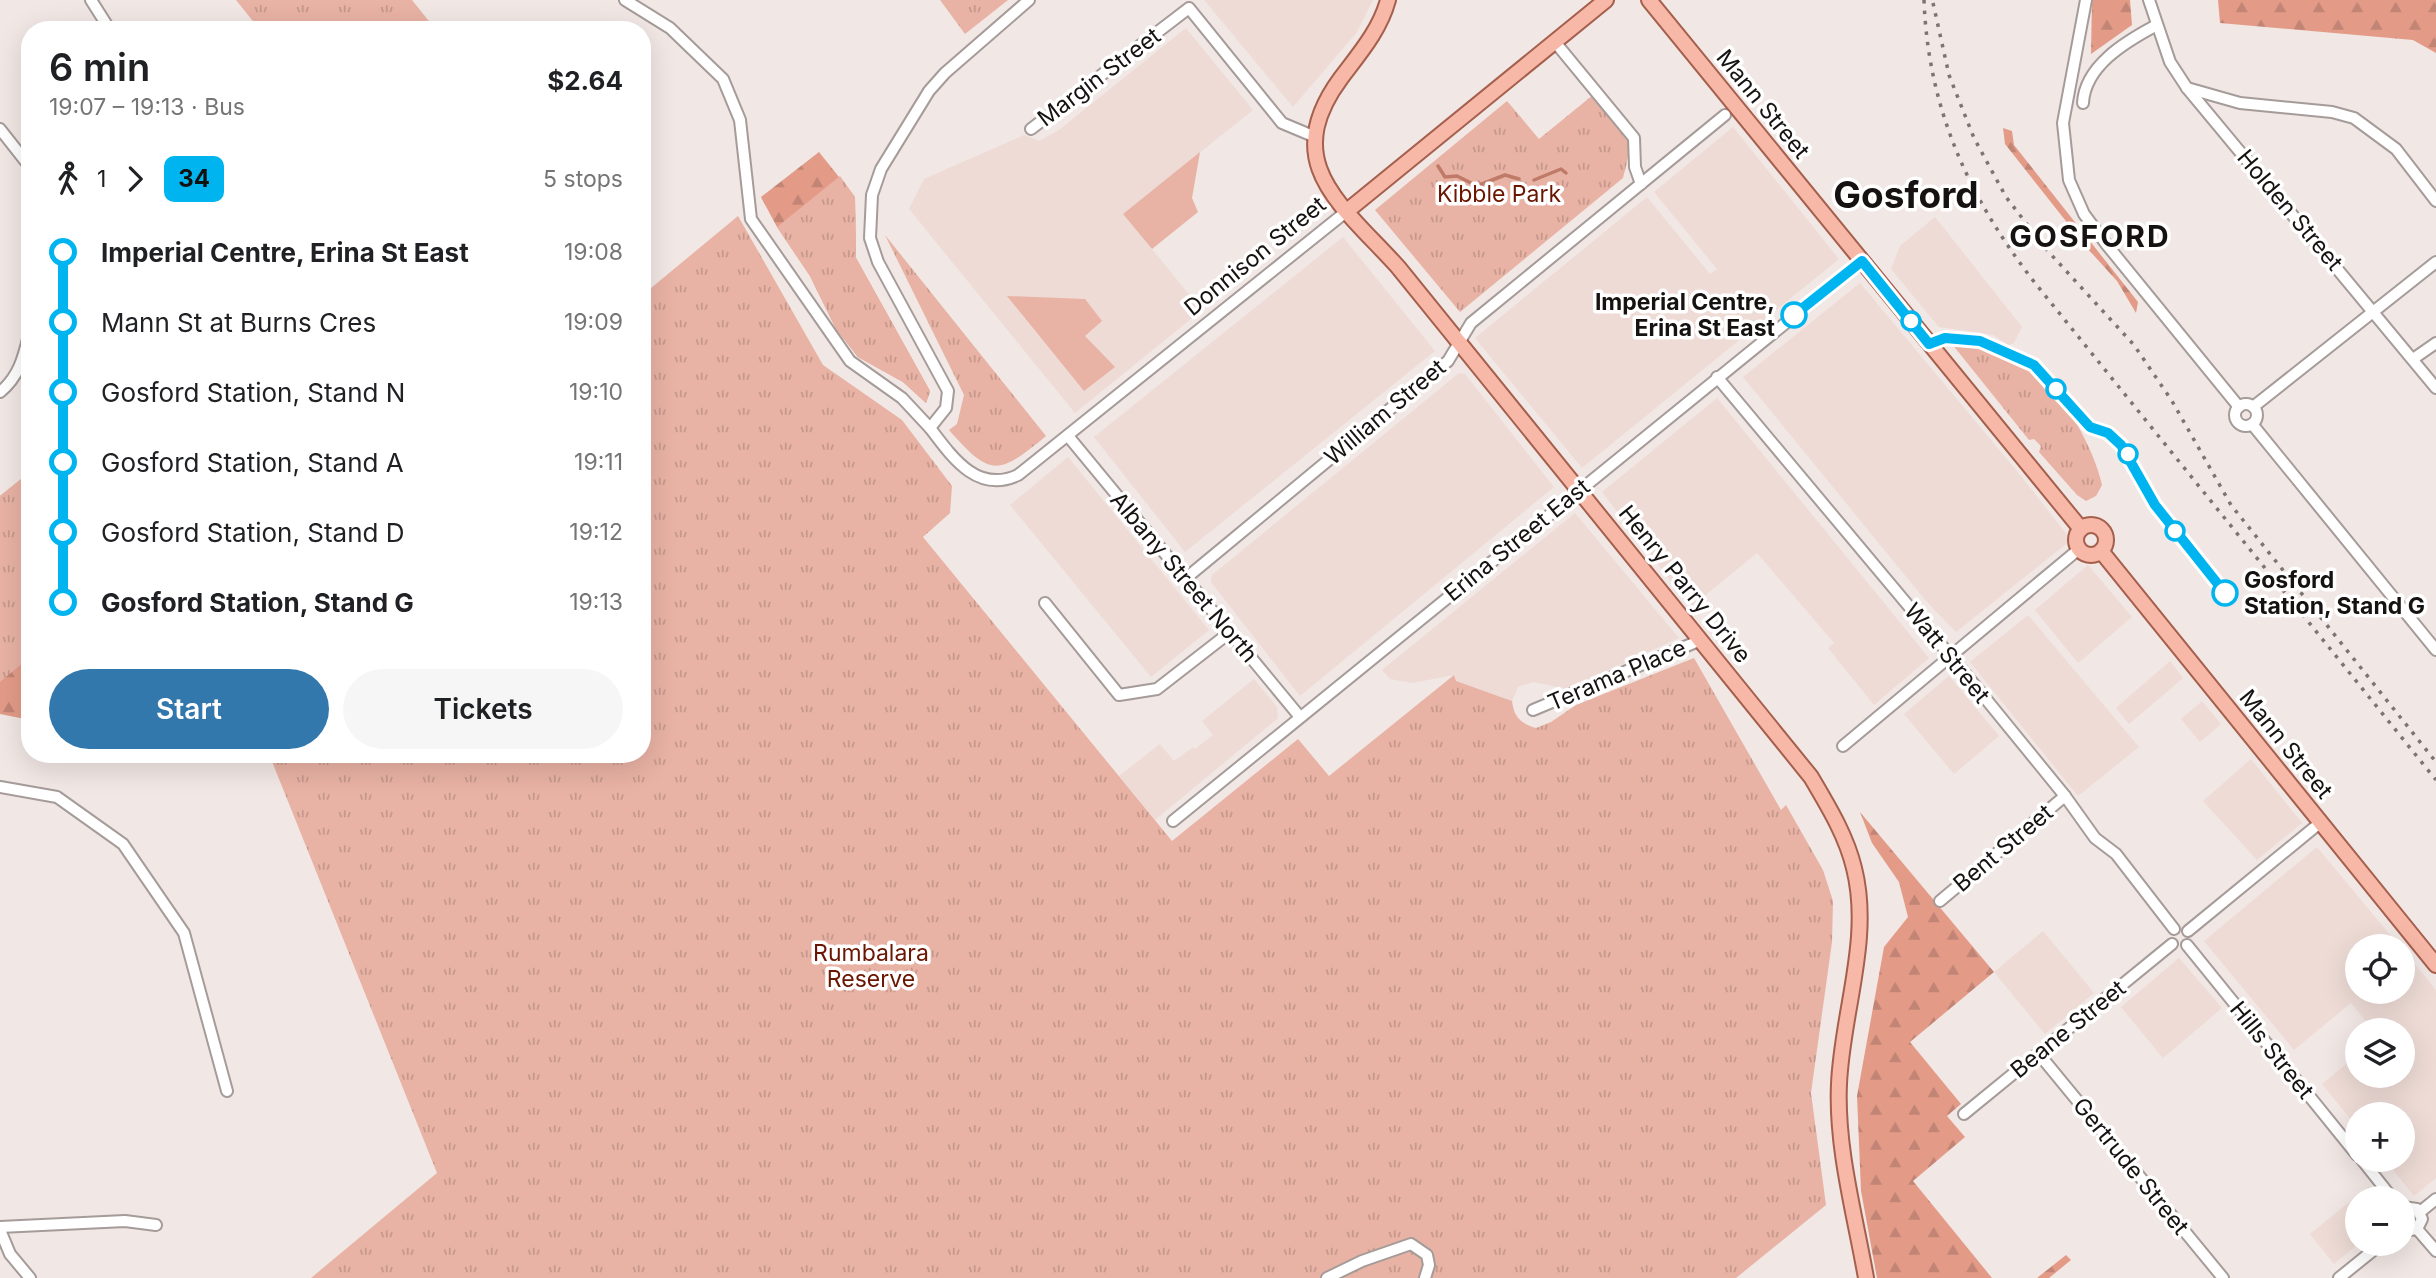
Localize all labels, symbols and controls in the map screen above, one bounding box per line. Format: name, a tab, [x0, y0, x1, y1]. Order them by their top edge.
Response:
street label: Margin Street	[1032, 21, 1166, 132]
text: 6 min	[49, 44, 150, 90]
street label: Mann Street	[1711, 44, 1816, 165]
text: $2.64	[547, 65, 623, 96]
text: 19:07 – 19:13 · Bus	[49, 93, 245, 121]
street label: Holden Street	[2231, 144, 2349, 276]
icon: walk	[49, 160, 87, 198]
icon: forward	[116, 160, 154, 198]
text: 34	[178, 164, 210, 193]
text: 1	[97, 165, 106, 193]
text: 5 stops	[543, 165, 623, 193]
district label: Gosford	[1833, 172, 1979, 217]
park label: Kibble Park	[1437, 180, 1561, 208]
street label: Donnison Street	[1179, 190, 1332, 322]
district label: GOSFORD	[2009, 218, 2171, 254]
text: Imperial Centre, Erina St East	[101, 237, 469, 268]
text: 19:08	[564, 238, 623, 266]
place label: Imperial Centre, Erina St East	[1595, 288, 1776, 342]
marker: Imperial Centre, Erina St East	[1781, 302, 1807, 328]
text: Mann St at Burns Cres	[101, 307, 376, 338]
text: 19:09	[564, 308, 623, 336]
unlabelled marker	[1901, 311, 1921, 331]
street label: William Street	[1319, 353, 1452, 471]
text: Gosford Station, Stand N	[101, 377, 405, 408]
text: 19:10	[569, 378, 623, 406]
unlabelled marker	[2046, 379, 2066, 399]
unlabelled marker	[2118, 444, 2138, 464]
text: Gosford Station, Stand A	[101, 447, 404, 478]
text: 19:11	[574, 448, 623, 476]
street label: Erina Street East	[1439, 472, 1596, 607]
street label: Albany Street North	[1105, 486, 1263, 668]
street label: Henry Parry Drive	[1613, 500, 1757, 668]
text: Gosford Station, Stand D	[101, 517, 405, 548]
text: 19:12	[569, 518, 623, 546]
unlabelled marker	[2165, 521, 2185, 541]
place label: Gosford Station, Stand G	[2244, 566, 2425, 620]
marker: Gosford Station, Stand G	[2212, 580, 2238, 606]
text: Gosford Station, Stand G	[101, 587, 414, 618]
text: 19:13	[569, 588, 623, 616]
street label: Watt Street	[1898, 597, 1996, 709]
street label: Terama Place	[1544, 633, 1690, 717]
button: Start	[49, 669, 329, 749]
button: Tickets	[343, 669, 623, 749]
street label: Mann Street	[2234, 684, 2339, 805]
street label: Bent Street	[1948, 798, 2059, 898]
map controls	[2345, 934, 2415, 1256]
button: locate	[2345, 934, 2415, 1004]
park label: Rumbalara Reserve	[813, 939, 929, 993]
street label: Beane Street	[2005, 974, 2132, 1084]
street label: Hills Street	[2224, 996, 2320, 1105]
button: layers	[2345, 1018, 2415, 1088]
street label: Gertrude Street	[2067, 1092, 2195, 1241]
button: +	[2345, 1102, 2415, 1172]
button: −	[2345, 1186, 2415, 1256]

